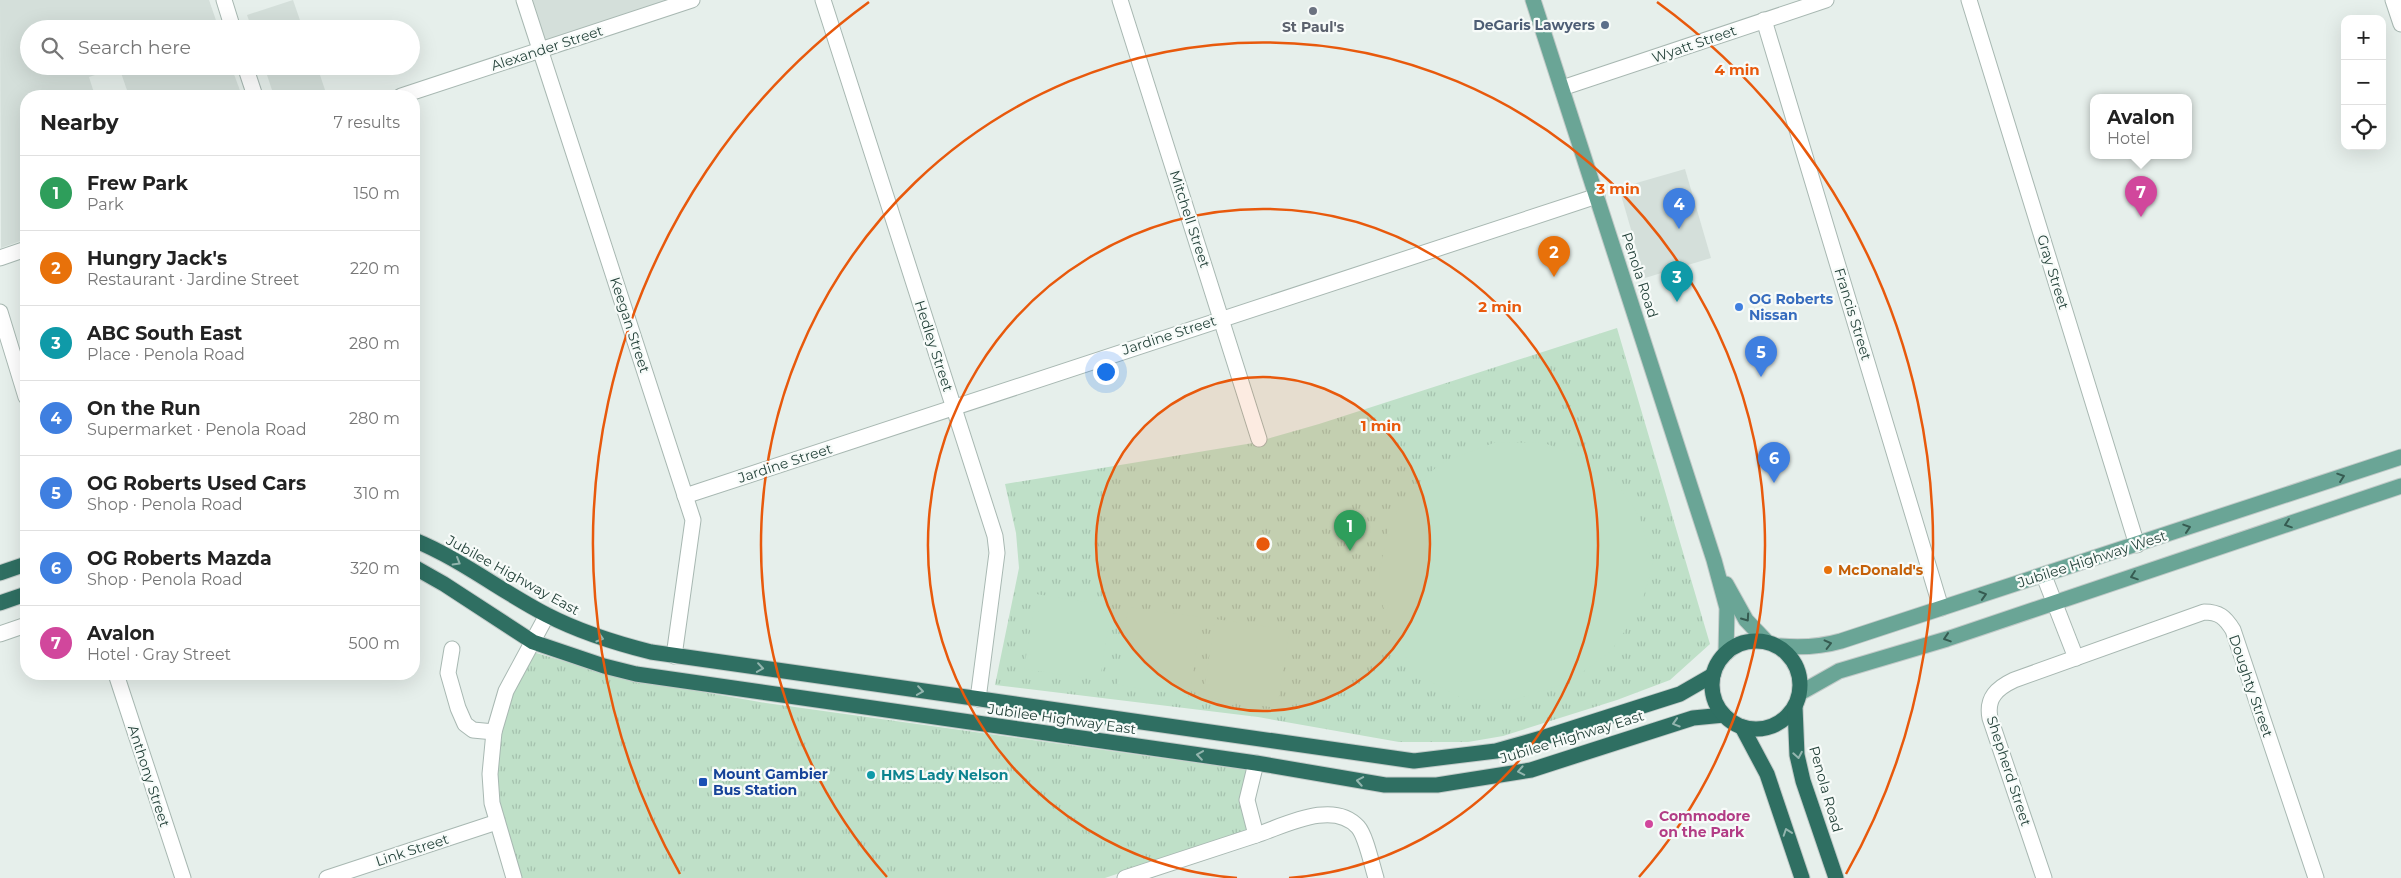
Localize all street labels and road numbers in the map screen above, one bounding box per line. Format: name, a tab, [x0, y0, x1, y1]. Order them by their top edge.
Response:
street label: Alexander Street	[489, 21, 606, 75]
street label: Wyatt Street	[1649, 21, 1739, 67]
street label: Mitchell Street	[1166, 168, 1214, 270]
street label: Penola Road	[1618, 230, 1662, 320]
street label: Gray Street	[2033, 232, 2073, 312]
street label: Francis Street	[1830, 266, 1876, 363]
street label: Keegan Street	[606, 275, 654, 376]
street label: Hedley Street	[911, 298, 957, 394]
street label: Jardine Street	[1119, 311, 1219, 359]
street label: Jardine Street	[735, 439, 835, 487]
street label: Jubilee Highway West	[2015, 526, 2169, 592]
street label: Jubilee Highway East	[442, 530, 583, 619]
street label: Doughty Street	[2225, 632, 2277, 740]
street label: Jubilee Highway East	[986, 700, 1138, 738]
street label: Jubilee Highway East	[1497, 706, 1646, 768]
street label: Shepherd Street	[1983, 714, 2035, 829]
street label: Anthony Street	[124, 723, 174, 830]
street label: Penola Road	[1805, 744, 1847, 834]
street label: Link Street	[373, 830, 451, 870]

